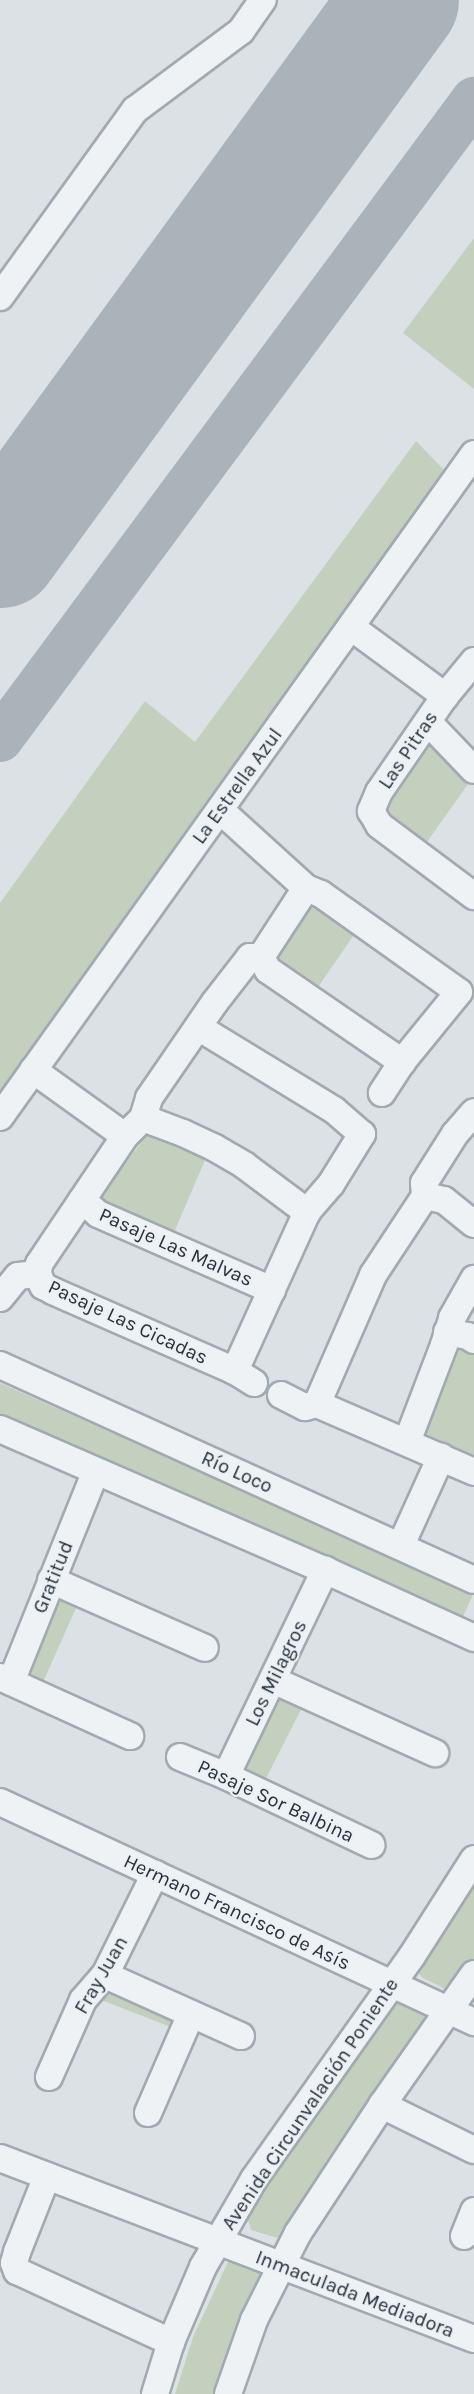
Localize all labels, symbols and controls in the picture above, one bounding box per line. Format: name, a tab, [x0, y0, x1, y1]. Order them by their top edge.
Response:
street label: Las Pitras	[373, 706, 443, 794]
street label: La Estrella Azul	[187, 723, 287, 849]
street label: Pasaje Las Malvas	[95, 1202, 257, 1292]
street label: Pasaje Las Cicadas	[44, 1274, 212, 1370]
street label: Río Loco	[198, 1446, 276, 1498]
street label: Gratitud	[28, 1537, 78, 1617]
street label: Los Milagros	[240, 1616, 312, 1730]
street label: Pasaje Sor Balbina	[194, 1754, 358, 1848]
street label: Hermano Francisco de Asís	[120, 1849, 354, 1975]
street label: Fray Juan	[69, 1932, 133, 2018]
street label: Avenida Circunvalación Poniente	[217, 1973, 403, 2235]
street label: Inmaculada Mediadora	[252, 2245, 458, 2343]

